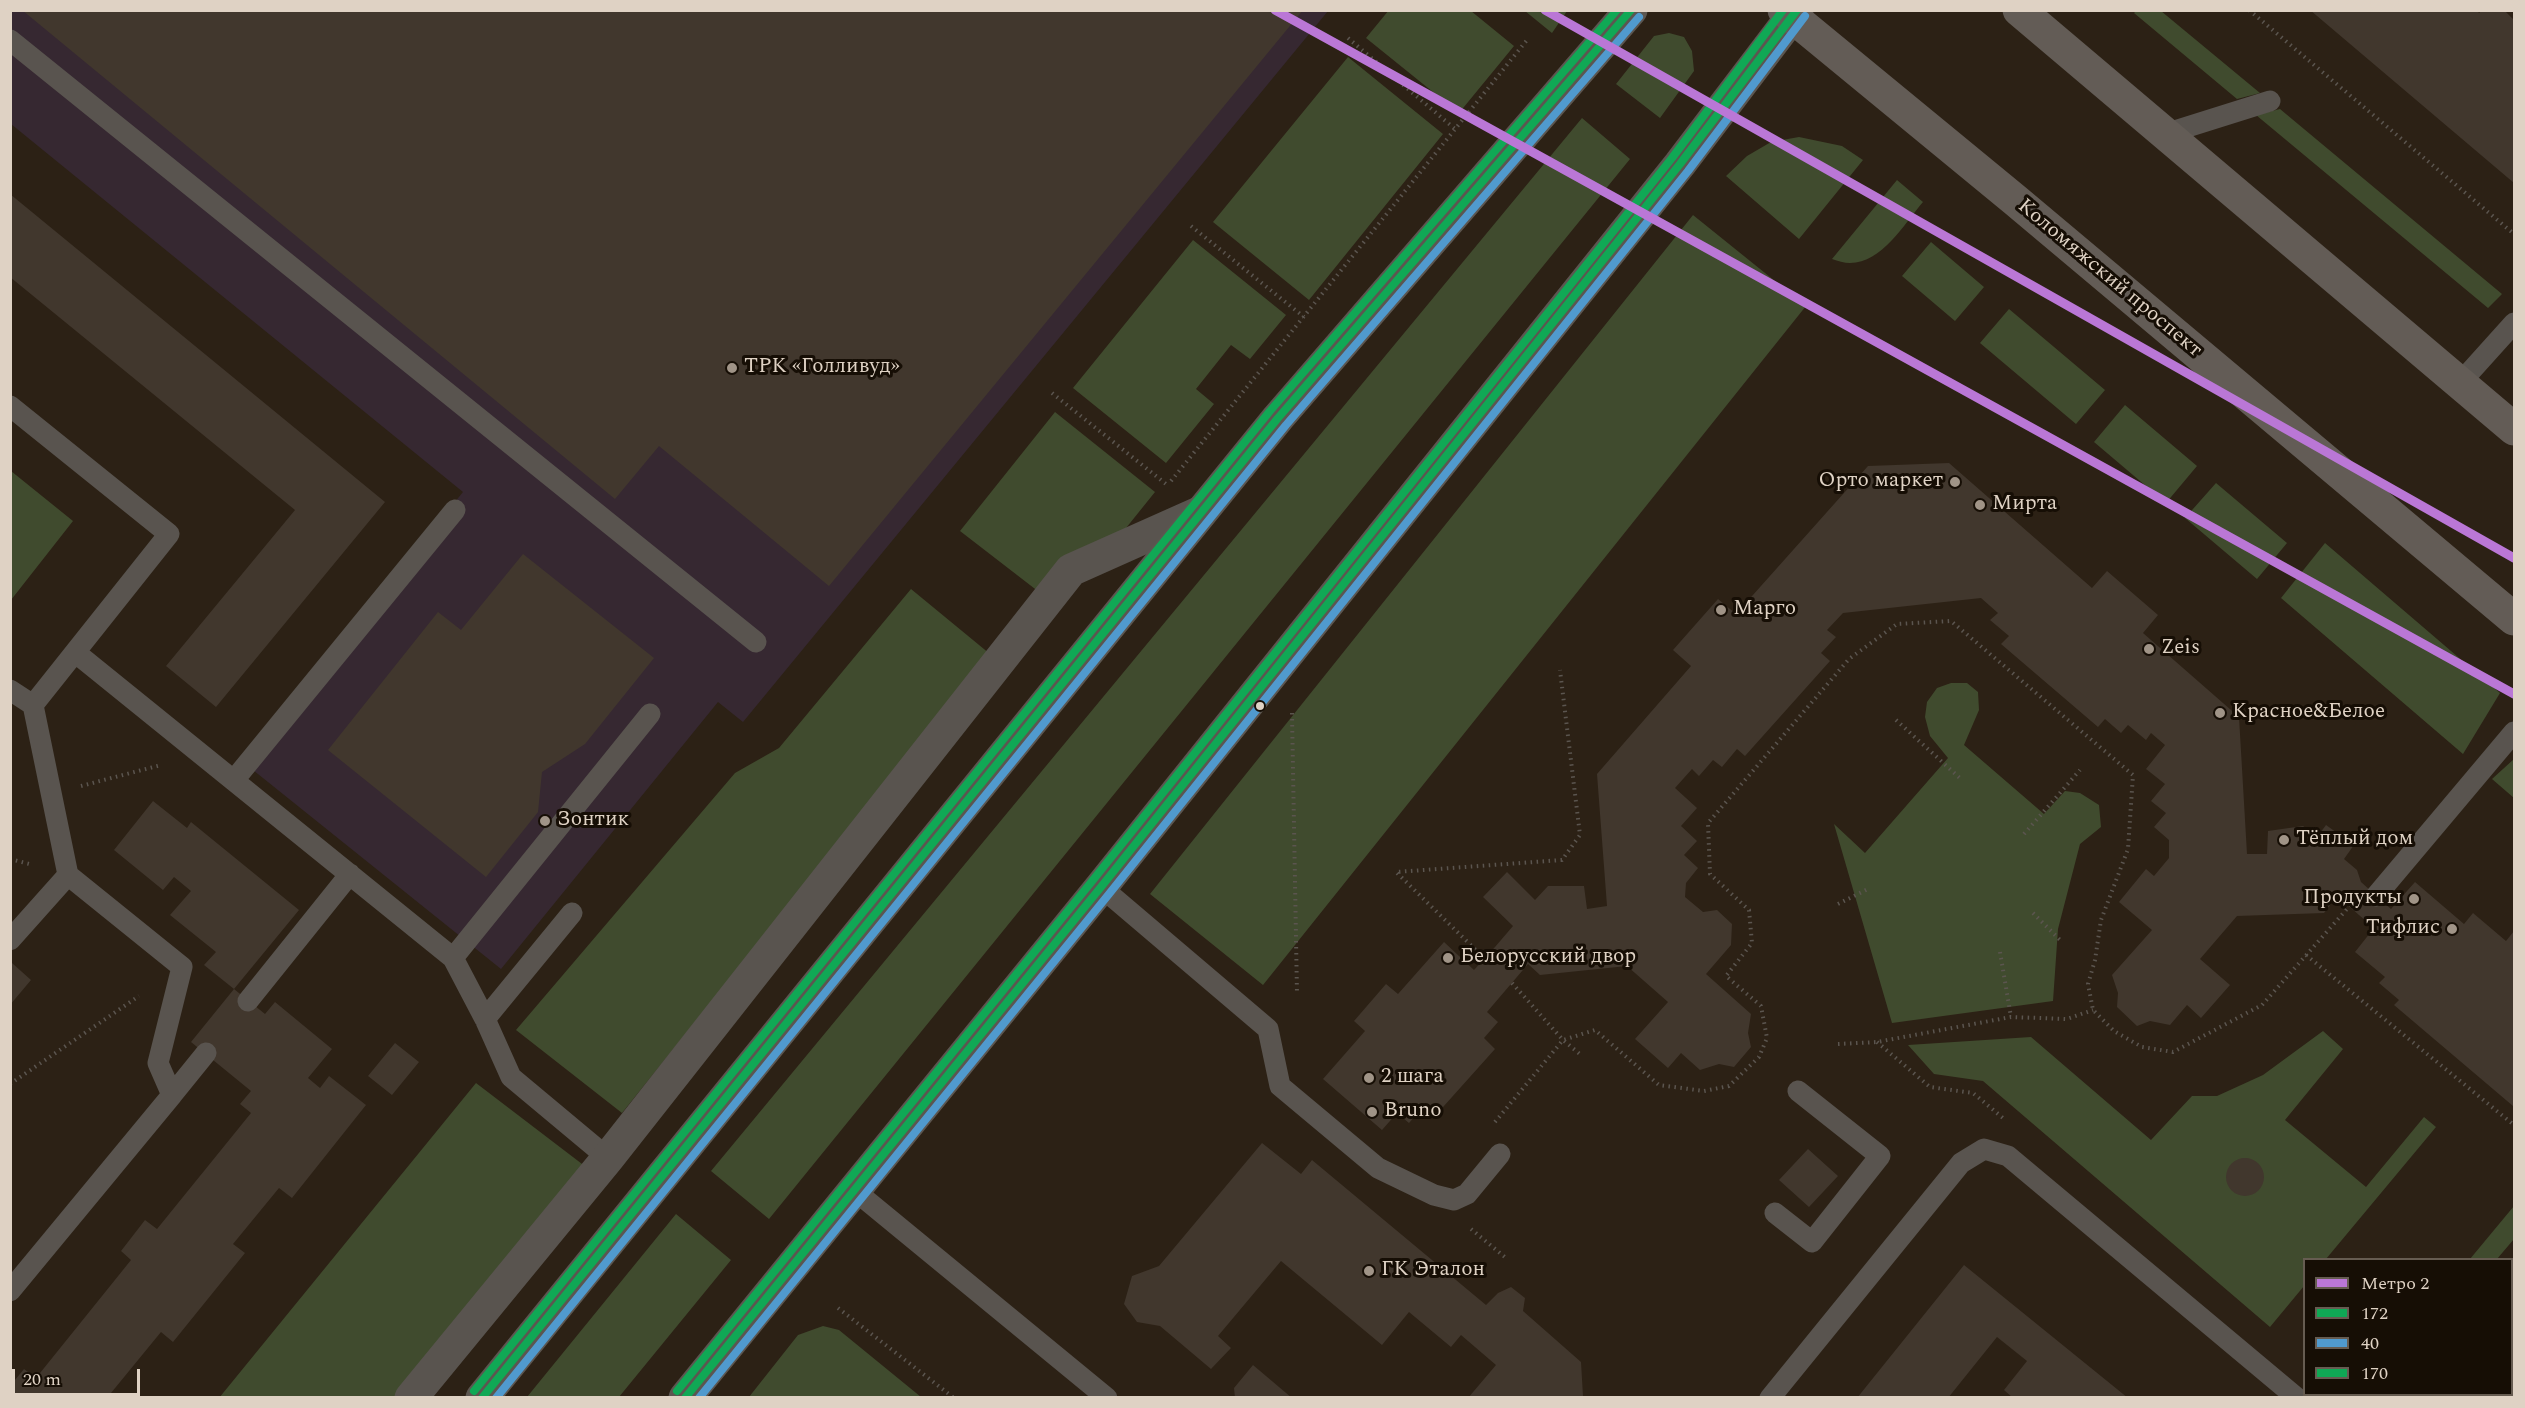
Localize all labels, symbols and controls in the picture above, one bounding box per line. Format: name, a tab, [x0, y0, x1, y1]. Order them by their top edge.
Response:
street label: Коломяжский проспект	[2012, 194, 2206, 364]
place label: ТРК «Голливуд»	[744, 355, 900, 381]
marker: ТРК «Голливуд»	[725, 361, 739, 375]
place label: Орто маркет	[1818, 469, 1943, 495]
marker: Орто маркет	[1948, 475, 1962, 489]
place label: Мирта	[1992, 492, 2057, 518]
marker: Мирта	[1973, 498, 1987, 512]
place label: Марго	[1733, 597, 1796, 623]
marker: Марго	[1714, 603, 1728, 617]
place label: Zeis	[2161, 636, 2200, 662]
marker: Zeis	[2142, 642, 2156, 656]
unlabelled marker	[1254, 700, 1266, 712]
place label: Красное&Белое	[2232, 700, 2385, 726]
marker: Красное&Белое	[2213, 706, 2227, 720]
place label: Зонтик	[557, 808, 629, 834]
marker: Зонтик	[538, 814, 552, 828]
place label: Тёплый дом	[2296, 827, 2413, 853]
marker: Тёплый дом	[2277, 833, 2291, 847]
place label: Продукты	[2303, 886, 2402, 912]
marker: Продукты	[2407, 892, 2421, 906]
place label: Тифлис	[2366, 916, 2440, 942]
marker: Тифлис	[2445, 922, 2459, 936]
place label: Белорусский двор	[1460, 945, 1636, 971]
marker: Белорусский двор	[1441, 951, 1455, 965]
place label: 2 шага	[1381, 1065, 1444, 1091]
marker: 2 шага	[1362, 1071, 1376, 1085]
place label: Bruno	[1384, 1099, 1441, 1125]
marker: Bruno	[1365, 1105, 1379, 1119]
place label: ГК Эталон	[1381, 1258, 1485, 1284]
legend	[2303, 1258, 2513, 1396]
marker: ГК Эталон	[1362, 1264, 1376, 1278]
text: Метро 2	[2361, 1270, 2429, 1297]
text: 172	[2361, 1300, 2388, 1327]
text: 40	[2361, 1330, 2379, 1357]
scale bar	[15, 1357, 142, 1395]
text: 170	[2361, 1360, 2388, 1387]
text: 20 m	[23, 1366, 61, 1393]

